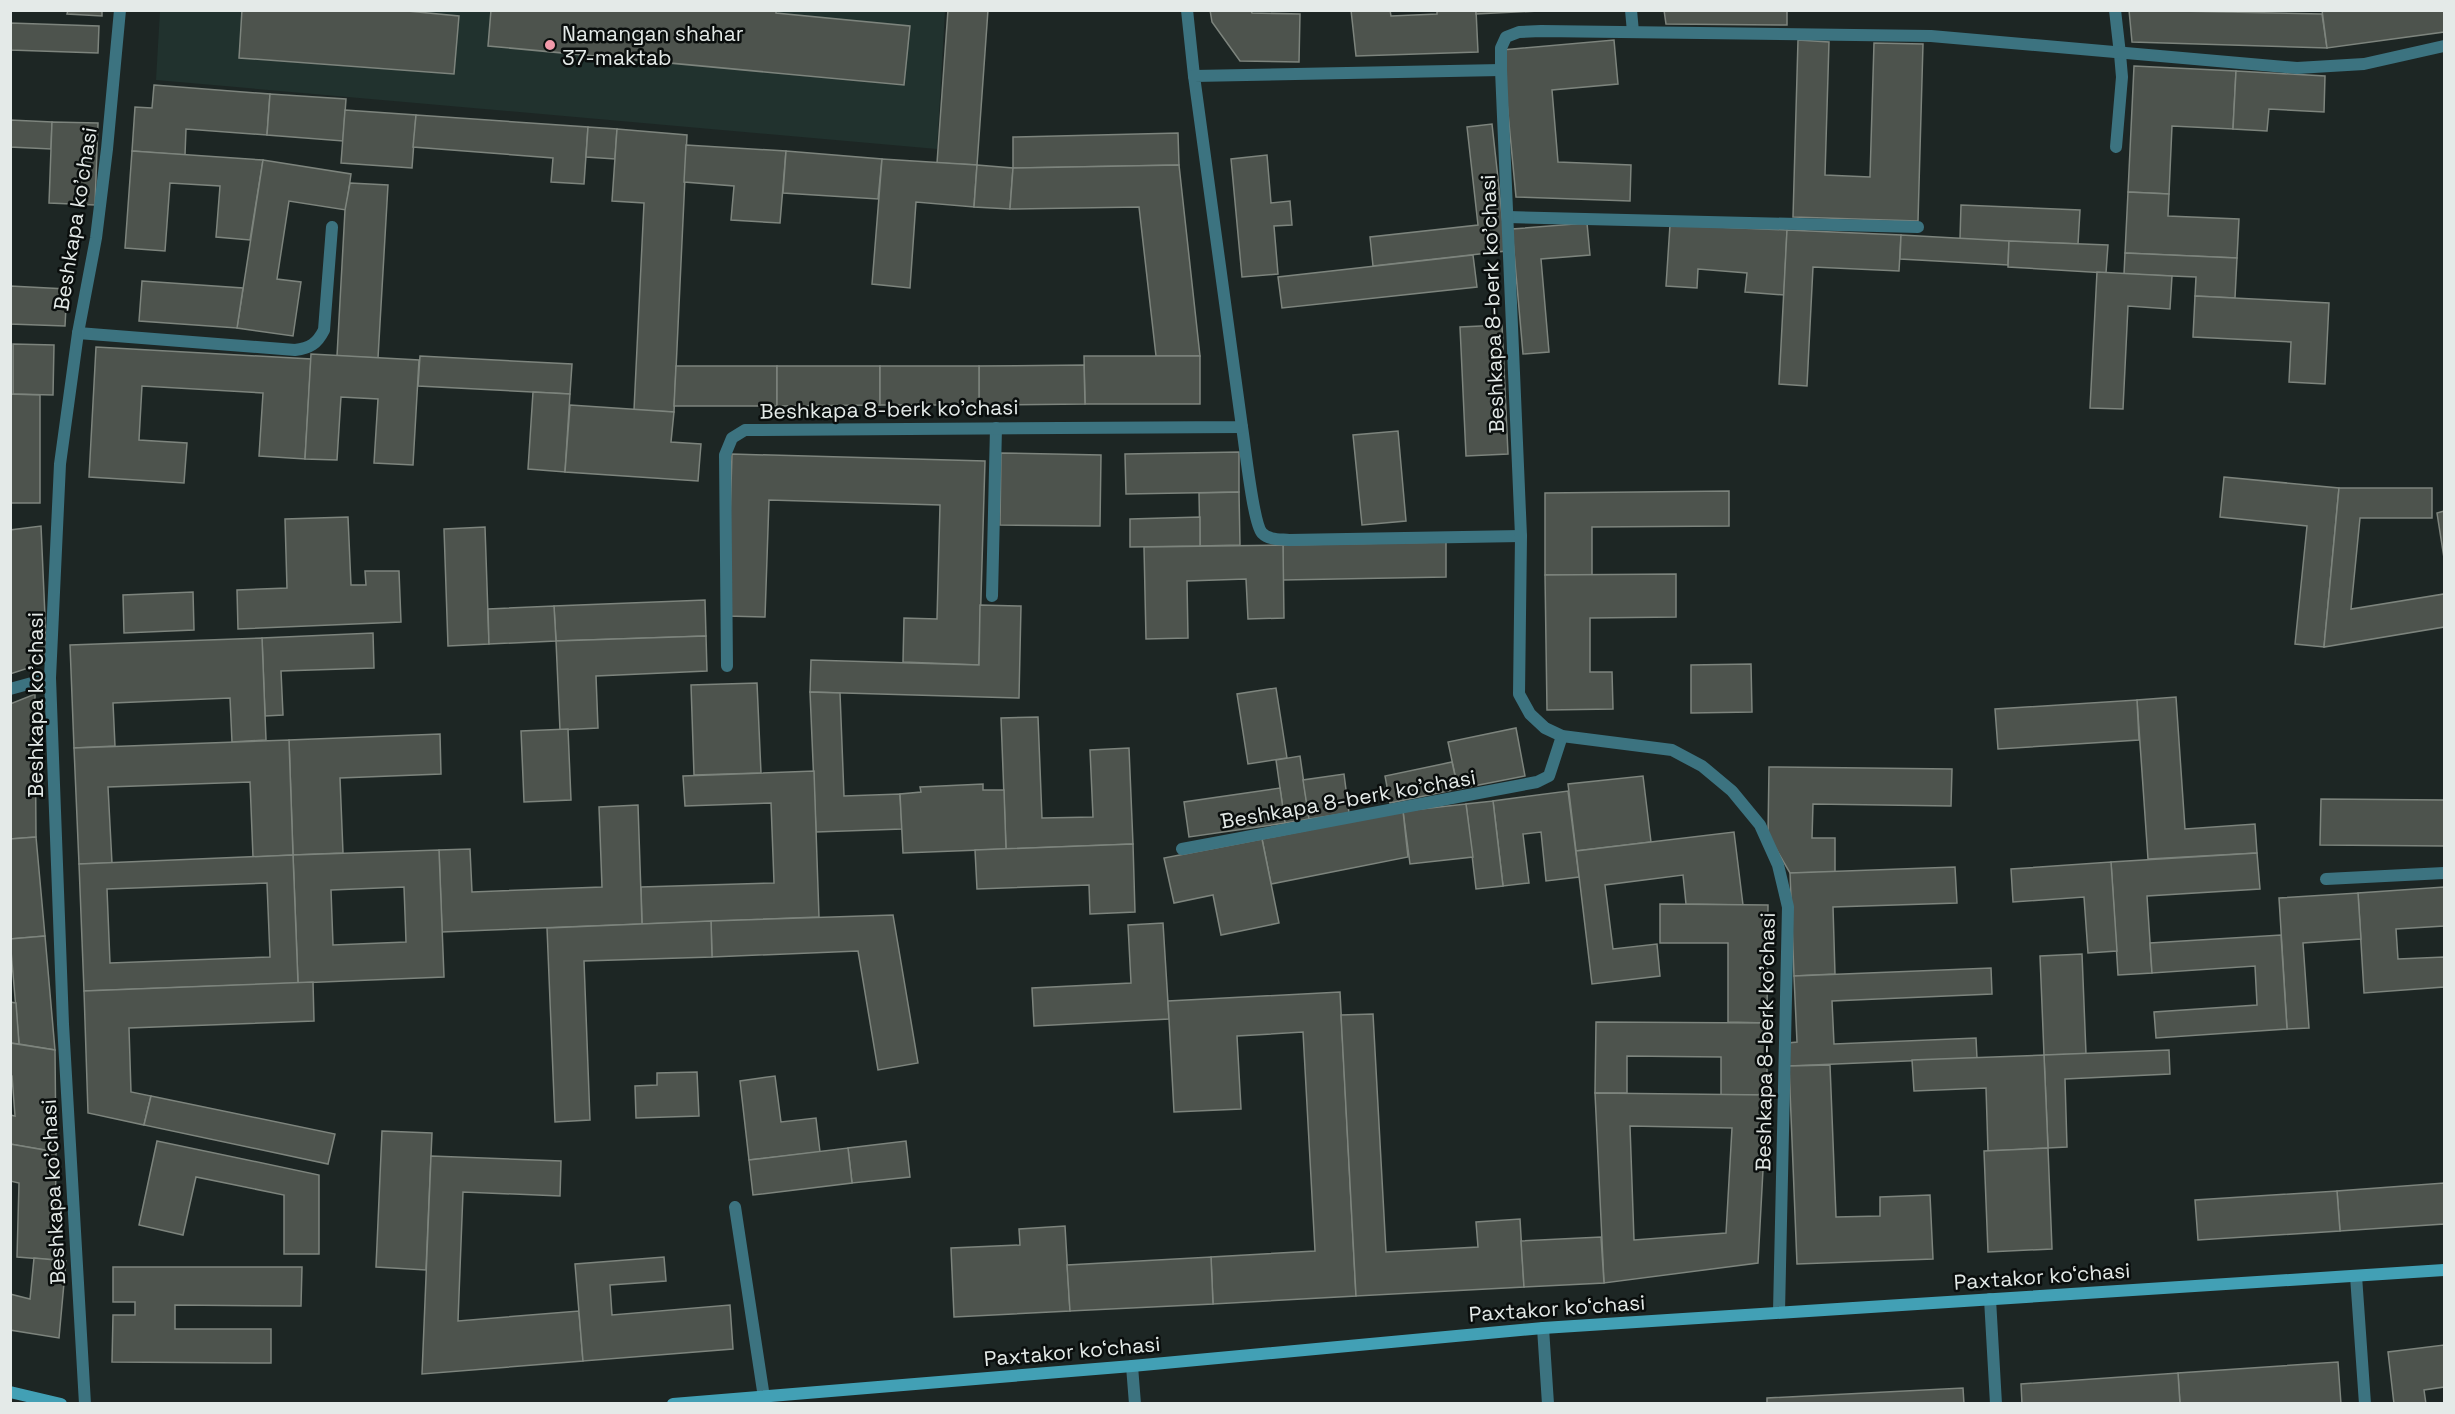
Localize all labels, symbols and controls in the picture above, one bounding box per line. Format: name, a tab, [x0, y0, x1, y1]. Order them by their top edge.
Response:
place label: Namangan shahar 37-maktab	[562, 20, 744, 71]
marker: Namangan shahar 37-maktab	[543, 38, 557, 52]
street label: Beshkapa ko'chasi	[47, 125, 103, 313]
street label: Beshkapa 8-berk koʼchasi	[1474, 174, 1510, 434]
street label: Beshkapa 8-berk koʼchasi	[759, 393, 1019, 425]
street label: Beshkapa ko'chasi	[22, 612, 49, 798]
street label: Beshkapa 8-berk koʼchasi	[1218, 763, 1478, 835]
street label: Beshkapa 8-berk koʼchasi	[1749, 912, 1781, 1172]
street label: Beshkapa ko'chasi	[35, 1099, 71, 1285]
street label: Paxtakor koʻchasi	[1953, 1256, 2131, 1296]
street label: Paxtakor koʻchasi	[1468, 1288, 1646, 1328]
street label: Paxtakor koʻchasi	[983, 1330, 1161, 1372]

